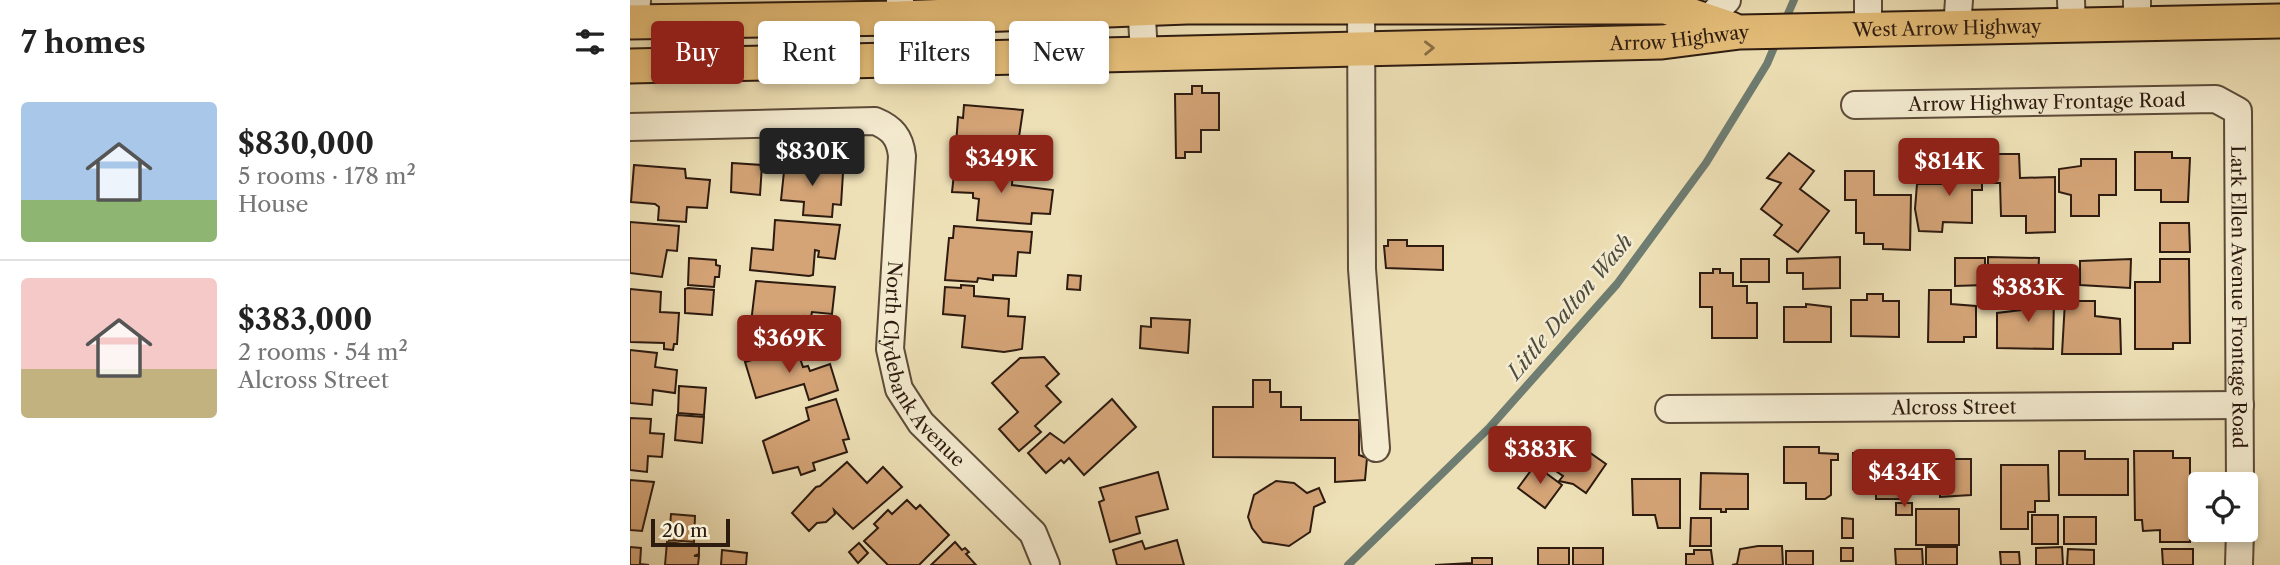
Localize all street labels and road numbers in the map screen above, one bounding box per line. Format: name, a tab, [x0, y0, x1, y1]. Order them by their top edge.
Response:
street label: West Arrow Highway	[1851, 15, 2042, 42]
street label: Arrow Highway	[1608, 21, 1750, 55]
street label: Arrow Highway Frontage Road	[1907, 88, 2186, 116]
street label: Lark Ellen Avenue Frontage Road	[2226, 145, 2251, 449]
street label: North Clydebank Avenue	[878, 261, 970, 472]
street label: Alcross Street	[1891, 396, 2017, 419]

